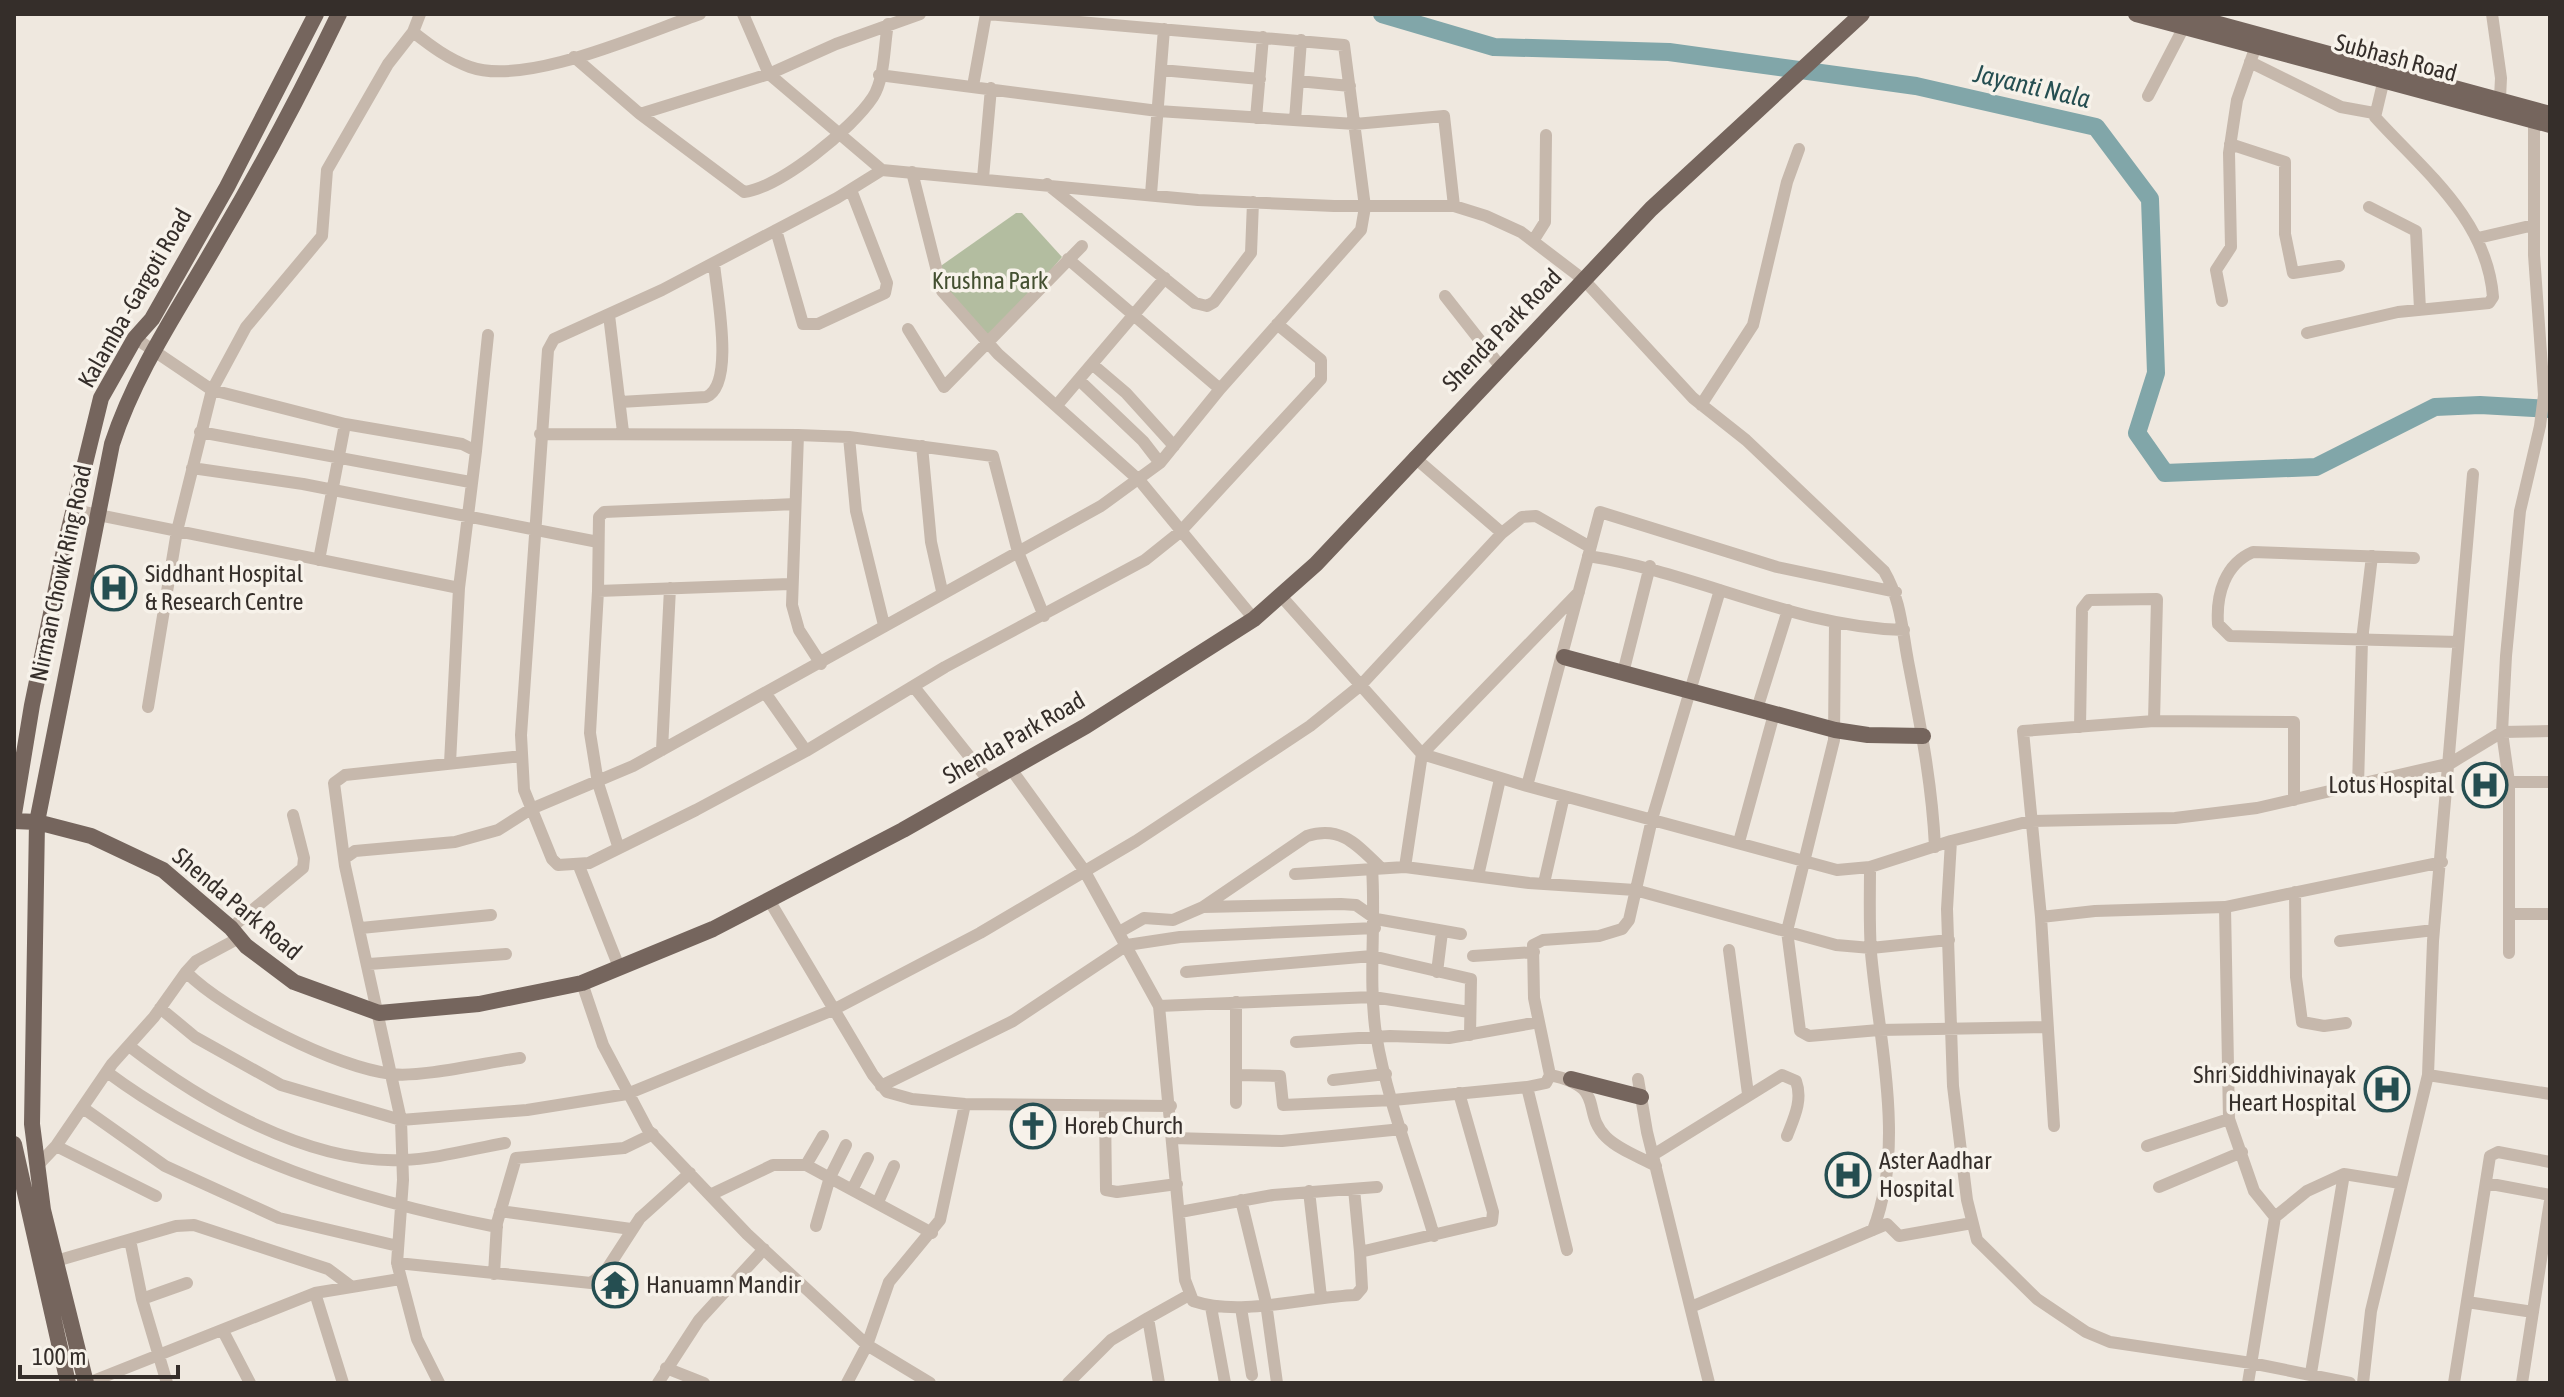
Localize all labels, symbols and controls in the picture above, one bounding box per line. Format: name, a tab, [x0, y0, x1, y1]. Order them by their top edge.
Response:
street label: Subhash Road	[2332, 28, 2460, 87]
water label: Jayanti Nala	[1970, 58, 2093, 114]
street label: Kalamba -Gargoti Road	[72, 204, 197, 392]
street label: Shenda Park Road	[1437, 263, 1567, 396]
park label: Krushna Park	[932, 267, 1049, 294]
street label: Nirman Chowk Ring Road	[24, 462, 97, 683]
place label: Siddhant Hospital & Research Centre	[145, 560, 304, 615]
hospital icon: Siddhant Hospital & Research Centre	[90, 564, 138, 612]
street label: Shenda Park Road	[938, 686, 1089, 789]
hospital icon: Lotus Hospital	[2461, 761, 2509, 809]
place label: Lotus Hospital	[2328, 771, 2455, 798]
street label: Shenda Park Road	[168, 842, 307, 965]
place label: Shri Siddhivinayak Heart Hospital	[2193, 1061, 2357, 1116]
hospital icon: Shri Siddhivinayak Heart Hospital	[2363, 1065, 2411, 1113]
church icon: Horeb Church	[1009, 1102, 1057, 1150]
place label: Horeb Church	[1064, 1112, 1184, 1139]
place label: Aster Aadhar Hospital	[1879, 1147, 1992, 1202]
hospital icon: Aster Aadhar Hospital	[1824, 1151, 1872, 1199]
temple icon: Hanuamn Mandir	[591, 1261, 639, 1309]
place label: Hanuamn Mandir	[646, 1271, 801, 1298]
scale bar	[20, 1329, 178, 1379]
text: 100 m	[32, 1343, 86, 1370]

